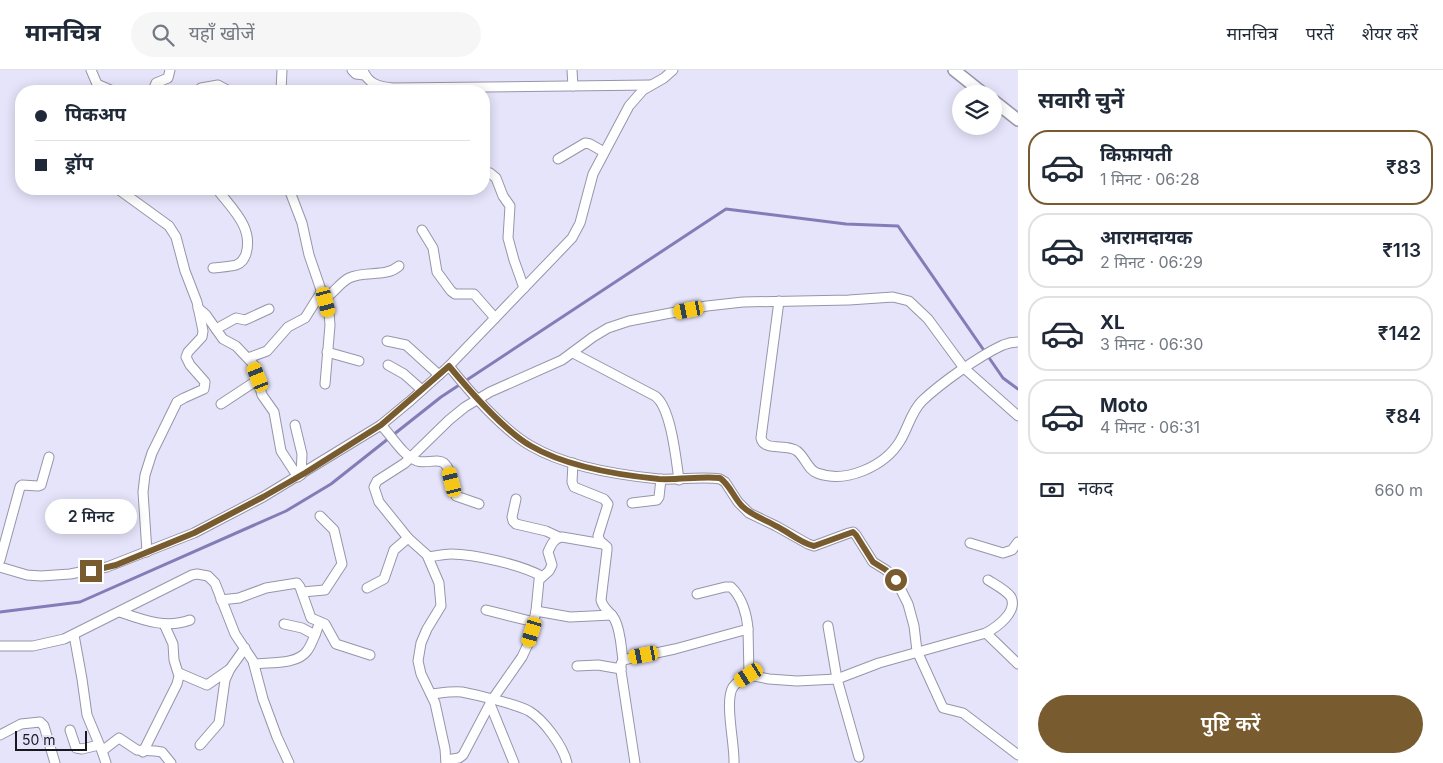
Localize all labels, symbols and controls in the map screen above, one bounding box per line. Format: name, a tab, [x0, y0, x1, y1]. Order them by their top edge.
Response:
search box	[131, 12, 481, 57]
text: मानचित्र	[25, 18, 101, 47]
icon: search	[149, 21, 177, 49]
text: यहाँ खोजें	[189, 22, 255, 45]
text: मानचित्र	[1226, 23, 1278, 44]
text: परतें	[1306, 23, 1334, 44]
text: शेयर करें	[1362, 23, 1418, 44]
map controls	[952, 85, 1002, 135]
button: layers	[952, 85, 1002, 135]
text: सवारी चुनें	[1038, 87, 1124, 113]
text: पिकअप	[65, 103, 126, 126]
text: किफ़ायती	[1100, 143, 1172, 166]
icon: car	[1040, 145, 1085, 190]
text: ड्रॉप	[65, 152, 93, 175]
text: ₹83	[1386, 156, 1421, 179]
text: 1 मिनट · 06:28	[1100, 169, 1200, 189]
text: आरामदायक	[1100, 226, 1192, 249]
icon: car	[1040, 228, 1085, 273]
text: ₹113	[1382, 239, 1421, 262]
text: 2 मिनट · 06:29	[1100, 252, 1203, 272]
car	[314, 286, 337, 318]
car	[672, 300, 705, 320]
icon: car	[1040, 311, 1085, 356]
text: XL	[1100, 311, 1125, 334]
text: ₹142	[1378, 322, 1421, 345]
text: 3 मिनट · 06:30	[1100, 334, 1203, 354]
car	[245, 360, 270, 394]
icon: car	[1040, 394, 1085, 439]
text: Moto	[1100, 394, 1148, 417]
text: ₹84	[1386, 405, 1421, 428]
text: 4 मिनट · 06:31	[1100, 417, 1200, 437]
car	[441, 466, 462, 498]
icon: cash	[1038, 476, 1066, 504]
text: नकद	[1078, 477, 1113, 500]
text: 660 m	[1375, 480, 1423, 500]
callout: 2 मिनट	[45, 498, 137, 534]
text: 2 मिनट	[68, 506, 114, 526]
route end	[80, 560, 102, 582]
route start	[885, 569, 907, 591]
car	[520, 615, 543, 649]
car	[627, 645, 660, 665]
car	[732, 661, 765, 689]
button: पुष्टि करें	[1038, 695, 1423, 753]
scale bar	[15, 728, 88, 751]
text: 50 m	[22, 731, 56, 748]

